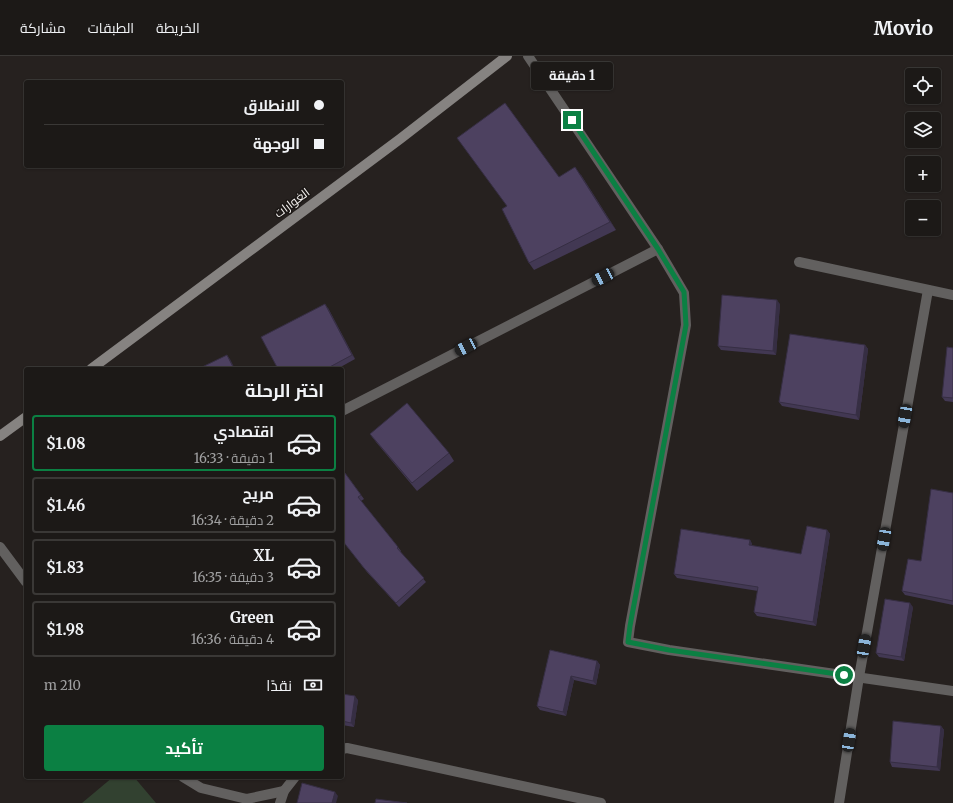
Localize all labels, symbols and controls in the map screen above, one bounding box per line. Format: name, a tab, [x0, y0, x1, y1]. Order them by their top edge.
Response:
text: Movio	[874, 16, 933, 40]
text: مشاركة	[20, 19, 66, 37]
text: الطبقات	[88, 19, 134, 37]
text: الخريطة	[156, 19, 200, 37]
callout: 1 دقيقة	[531, 62, 613, 90]
text: 1 دقيقة	[549, 67, 595, 84]
map controls	[905, 68, 941, 236]
button: locate	[905, 68, 941, 104]
text: الانطلاق	[244, 96, 300, 115]
route end	[563, 111, 581, 129]
button: layers	[905, 112, 941, 148]
text: الوجهة	[253, 134, 300, 153]
button: +	[905, 156, 941, 192]
street label: الغوارات	[271, 185, 312, 221]
button: −	[905, 200, 941, 236]
car	[590, 266, 616, 288]
car	[453, 336, 479, 358]
text: اختر الرحلة	[245, 379, 324, 402]
car	[897, 403, 913, 429]
text: اقتصادي	[214, 422, 274, 441]
icon: car	[286, 425, 322, 461]
text: $1.08	[46, 434, 85, 453]
text: 1 دقيقة · 16:33	[194, 450, 274, 467]
text: مريح	[242, 484, 274, 503]
icon: car	[286, 487, 322, 523]
text: $1.46	[46, 496, 85, 515]
text: 2 دقيقة · 16:34	[191, 512, 274, 529]
car	[876, 526, 892, 552]
text: XL	[253, 546, 274, 565]
icon: car	[286, 549, 322, 585]
text: $1.83	[46, 558, 84, 577]
text: 3 دقيقة · 16:35	[192, 569, 274, 586]
text: Green	[230, 608, 274, 627]
icon: car	[286, 611, 322, 647]
text: $1.98	[46, 620, 84, 639]
text: 4 دقيقة · 16:36	[191, 631, 274, 648]
car	[856, 633, 872, 659]
route start	[835, 666, 853, 684]
icon: cash	[302, 674, 324, 696]
text: نقدًا	[266, 676, 292, 695]
text: 210 m	[44, 677, 81, 694]
button: تأكيد	[44, 725, 324, 771]
car	[841, 727, 857, 753]

